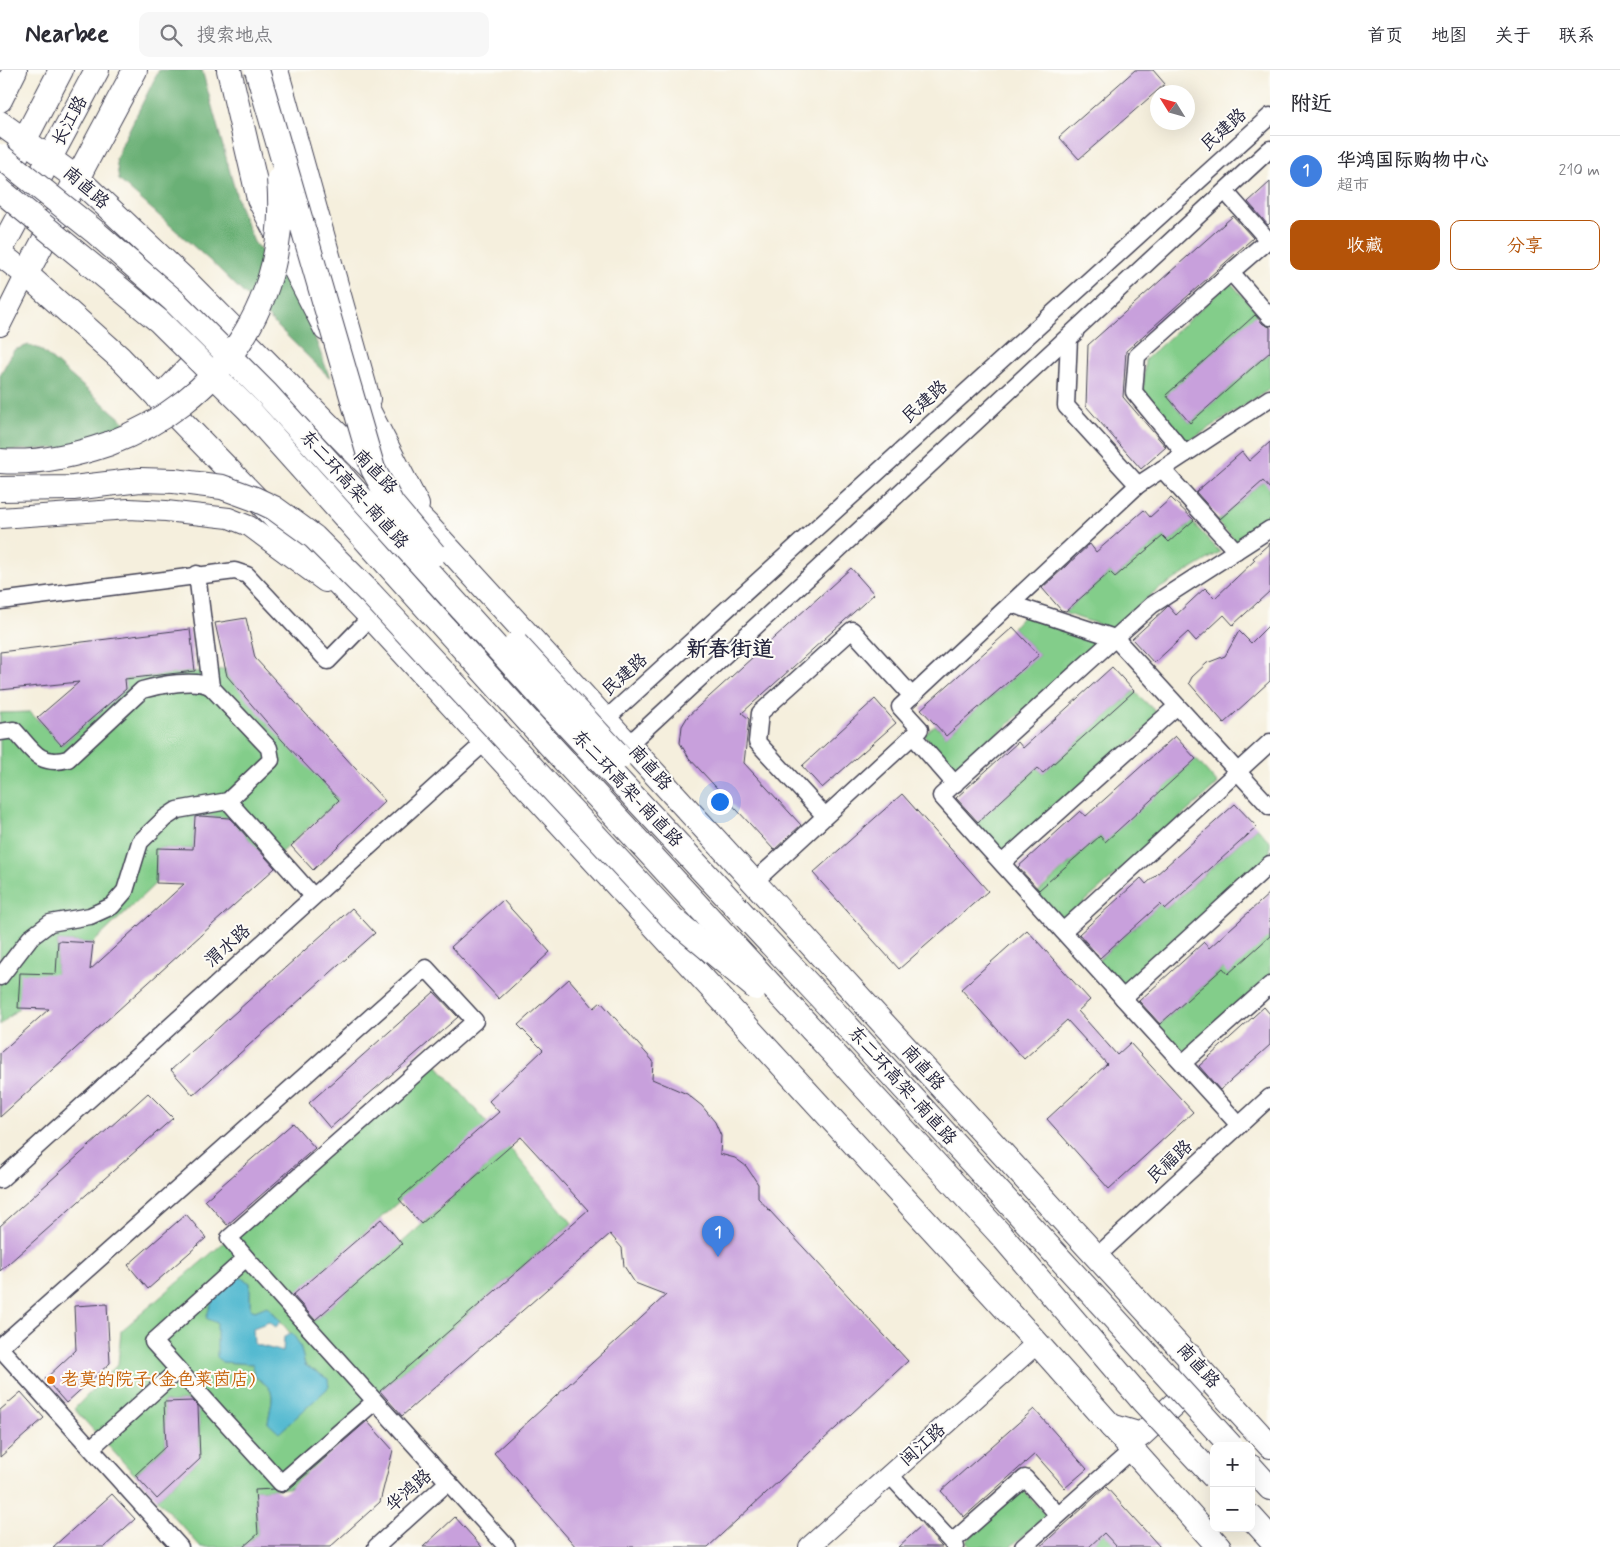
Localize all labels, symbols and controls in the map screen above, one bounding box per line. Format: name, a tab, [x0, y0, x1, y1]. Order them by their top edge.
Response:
search box	[139, 12, 489, 57]
text: Nearbee	[25, 19, 109, 50]
icon: search	[157, 21, 185, 49]
text: 搜索地点	[197, 23, 273, 48]
text: 首页	[1367, 24, 1403, 48]
text: 地图	[1431, 24, 1467, 48]
text: 关于	[1495, 24, 1531, 48]
text: 联系	[1559, 24, 1595, 48]
north arrow	[1150, 85, 1195, 130]
text: 附近	[1290, 90, 1332, 118]
street label: 长江路	[47, 92, 93, 150]
street label: 民建路	[1196, 103, 1252, 157]
text: 华鸿国际购物中心	[1337, 148, 1489, 173]
text: 1	[1302, 160, 1310, 181]
text: 210 m	[1559, 160, 1600, 181]
street label: 南直路	[58, 161, 114, 215]
text: 超市	[1337, 175, 1369, 196]
button: 收藏	[1290, 220, 1440, 270]
button: 分享	[1450, 220, 1600, 270]
street label: 民建路	[897, 375, 953, 429]
street label: 东二环高架-南直路	[294, 425, 414, 555]
street label: 南直路	[348, 444, 402, 500]
district label: 新春街道	[686, 636, 774, 664]
street label: 民建路	[597, 648, 653, 702]
street label: 东二环高架-南直路	[566, 725, 688, 853]
street label: 南直路	[623, 740, 677, 796]
your location	[707, 789, 733, 815]
street label: 渭水路	[200, 919, 256, 973]
street label: 东二环高架-南直路	[842, 1021, 962, 1151]
street label: 南直路	[896, 1040, 950, 1096]
street label: 民福路	[1142, 1135, 1198, 1189]
pin: 1	[702, 1216, 734, 1257]
street label: 南直路	[1171, 1338, 1225, 1394]
place label: 老莫的院子(金色莱茵店)	[61, 1368, 256, 1392]
marker: 老莫的院子(金色莱茵店)	[45, 1374, 57, 1386]
street label: 闽江路	[895, 1418, 951, 1472]
map controls	[1210, 1442, 1255, 1532]
button: +	[1210, 1442, 1255, 1487]
street label: 华鸿路	[381, 1464, 437, 1518]
button: −	[1210, 1487, 1255, 1532]

